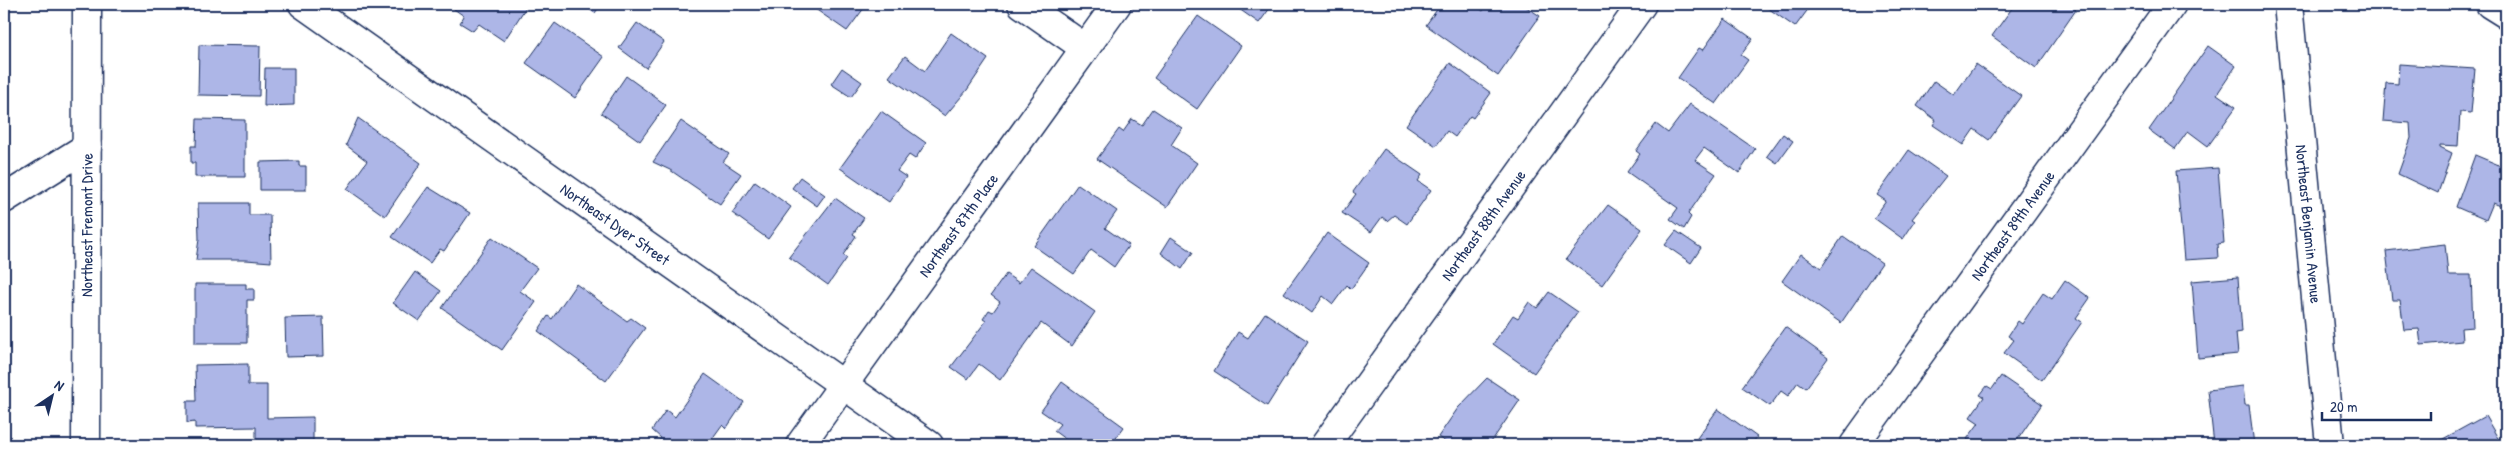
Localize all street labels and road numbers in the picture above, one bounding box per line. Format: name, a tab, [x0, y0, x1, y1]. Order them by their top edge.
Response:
street label: Northeast Benjamin Avenue	[2290, 144, 2328, 305]
street label: Northeast Fremont Drive	[75, 152, 98, 297]
street label: Northeast 88th Avenue	[1436, 164, 1531, 285]
street label: Northeast 89th Avenue	[1965, 165, 2060, 285]
street label: Northeast 87th Place	[913, 168, 1003, 281]
street label: Northeast Dyer Street	[556, 178, 675, 271]

